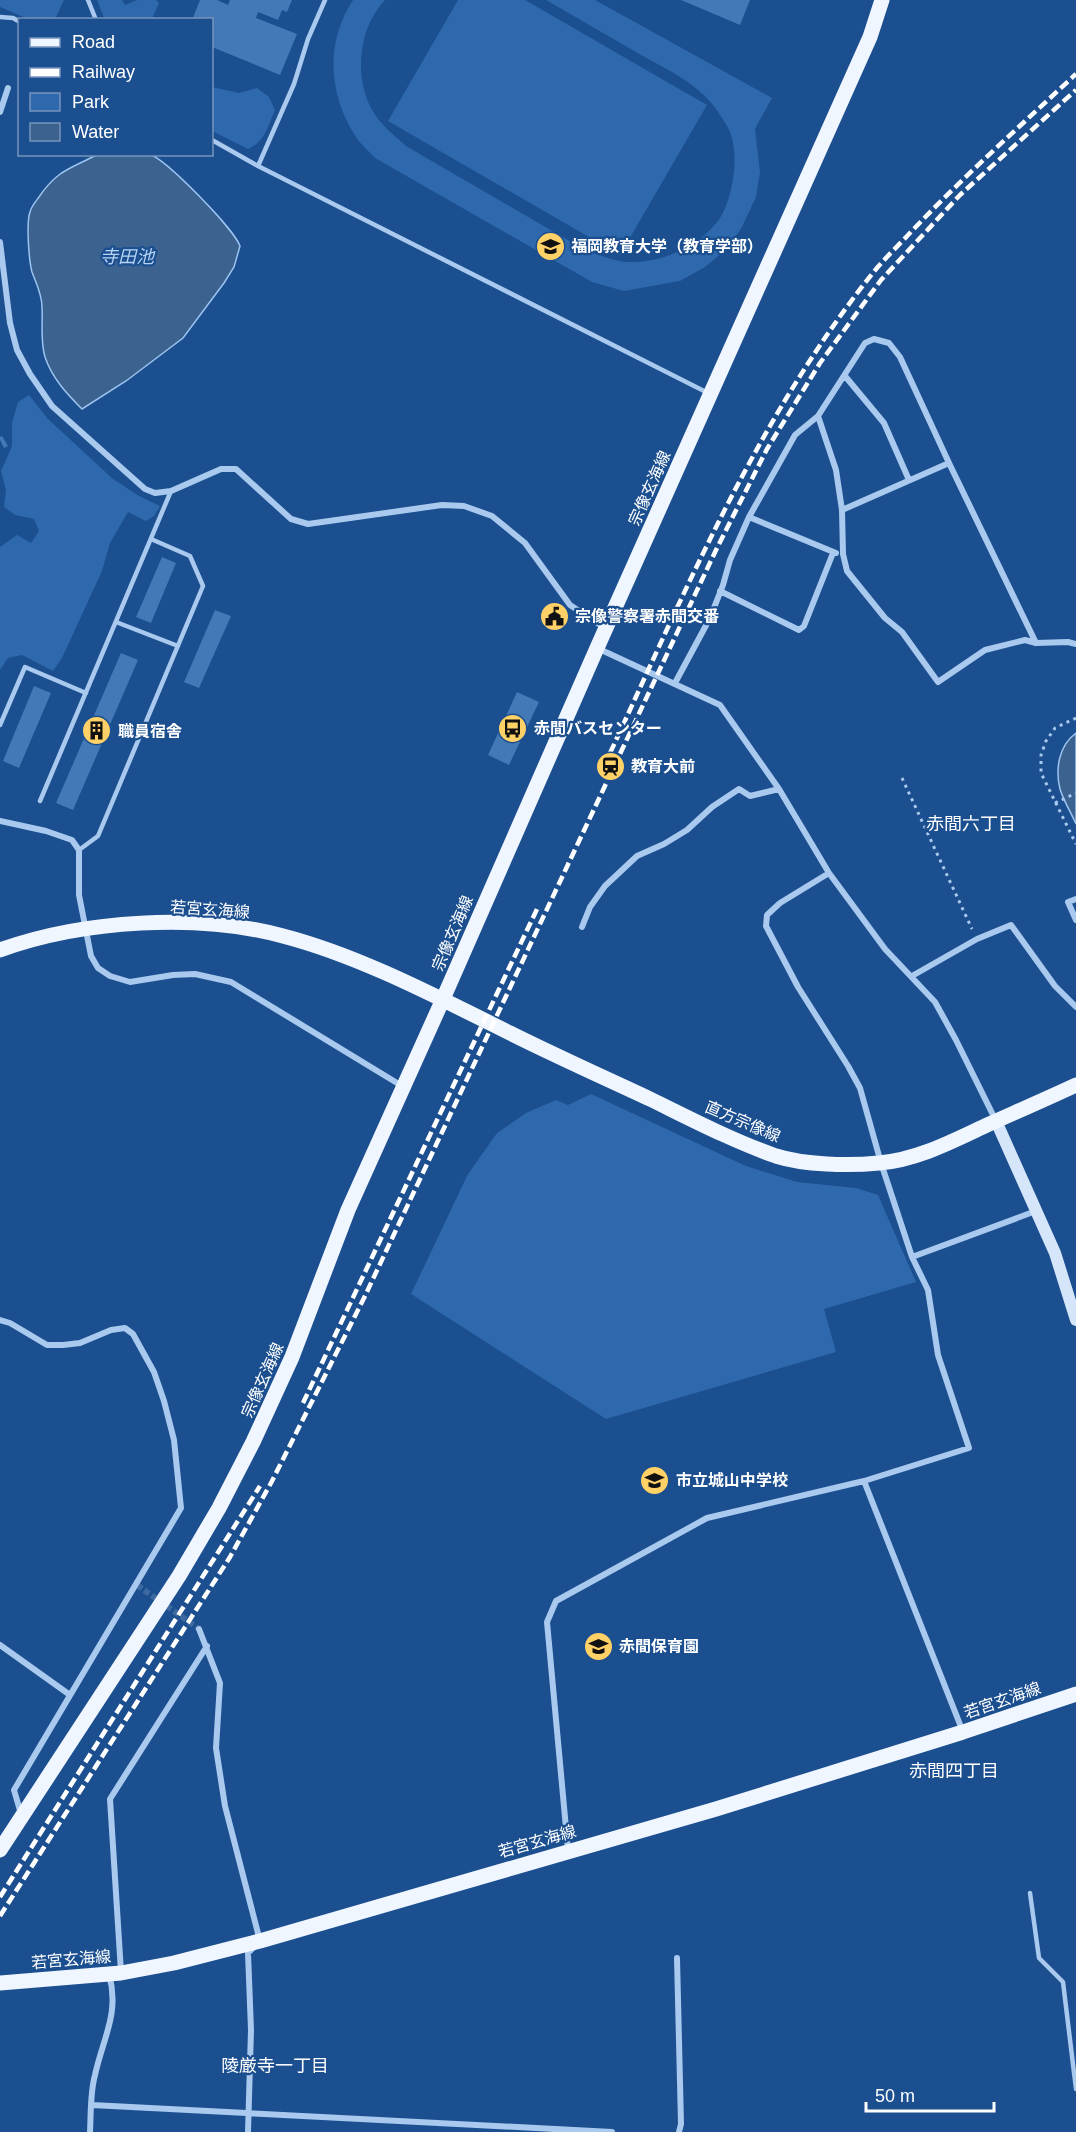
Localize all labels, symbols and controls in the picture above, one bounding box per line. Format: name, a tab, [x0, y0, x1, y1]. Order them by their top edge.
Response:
legend	[18, 18, 213, 156]
text: Road	[72, 32, 115, 52]
text: Railway	[72, 62, 135, 82]
text: Park	[72, 92, 110, 112]
text: Water	[72, 122, 119, 142]
school or university icon: 福岡教育大学（教育学部）	[534, 230, 566, 262]
place label: 福岡教育大学（教育学部）	[571, 238, 763, 255]
water label: 寺田池	[100, 247, 156, 267]
street label: 宗像玄海線	[625, 448, 673, 528]
public building icon: 宗像警察署赤間交番	[538, 600, 570, 632]
place label: 宗像警察署赤間交番	[575, 608, 719, 625]
bus stop icon: 赤間バスセンター	[497, 712, 529, 744]
building icon: 職員宿舎	[81, 715, 113, 747]
place label: 赤間バスセンター	[534, 720, 662, 737]
place label: 職員宿舎	[118, 722, 182, 740]
station icon: 教育大前	[594, 750, 626, 782]
place label: 教育大前	[631, 758, 695, 775]
district label: 赤間六丁目	[926, 814, 1016, 834]
street label: 宗像玄海線	[429, 893, 476, 973]
street label: 若宮玄海線	[169, 898, 250, 921]
street label: 直方宗像線	[703, 1098, 783, 1145]
street label: 宗像玄海線	[238, 1340, 286, 1420]
school or university icon: 市立城山中学校	[639, 1464, 671, 1496]
place label: 市立城山中学校	[676, 1471, 788, 1489]
school or university icon: 赤間保育園	[582, 1630, 614, 1662]
place label: 赤間保育園	[619, 1638, 699, 1655]
street label: 若宮玄海線	[962, 1679, 1043, 1722]
district label: 赤間四丁目	[909, 1761, 999, 1781]
street label: 若宮玄海線	[496, 1822, 578, 1861]
street label: 若宮玄海線	[30, 1948, 112, 1971]
district label: 陵厳寺一丁目	[221, 2056, 329, 2076]
scale bar	[866, 2075, 994, 2113]
text: 50 m	[875, 2086, 915, 2106]

